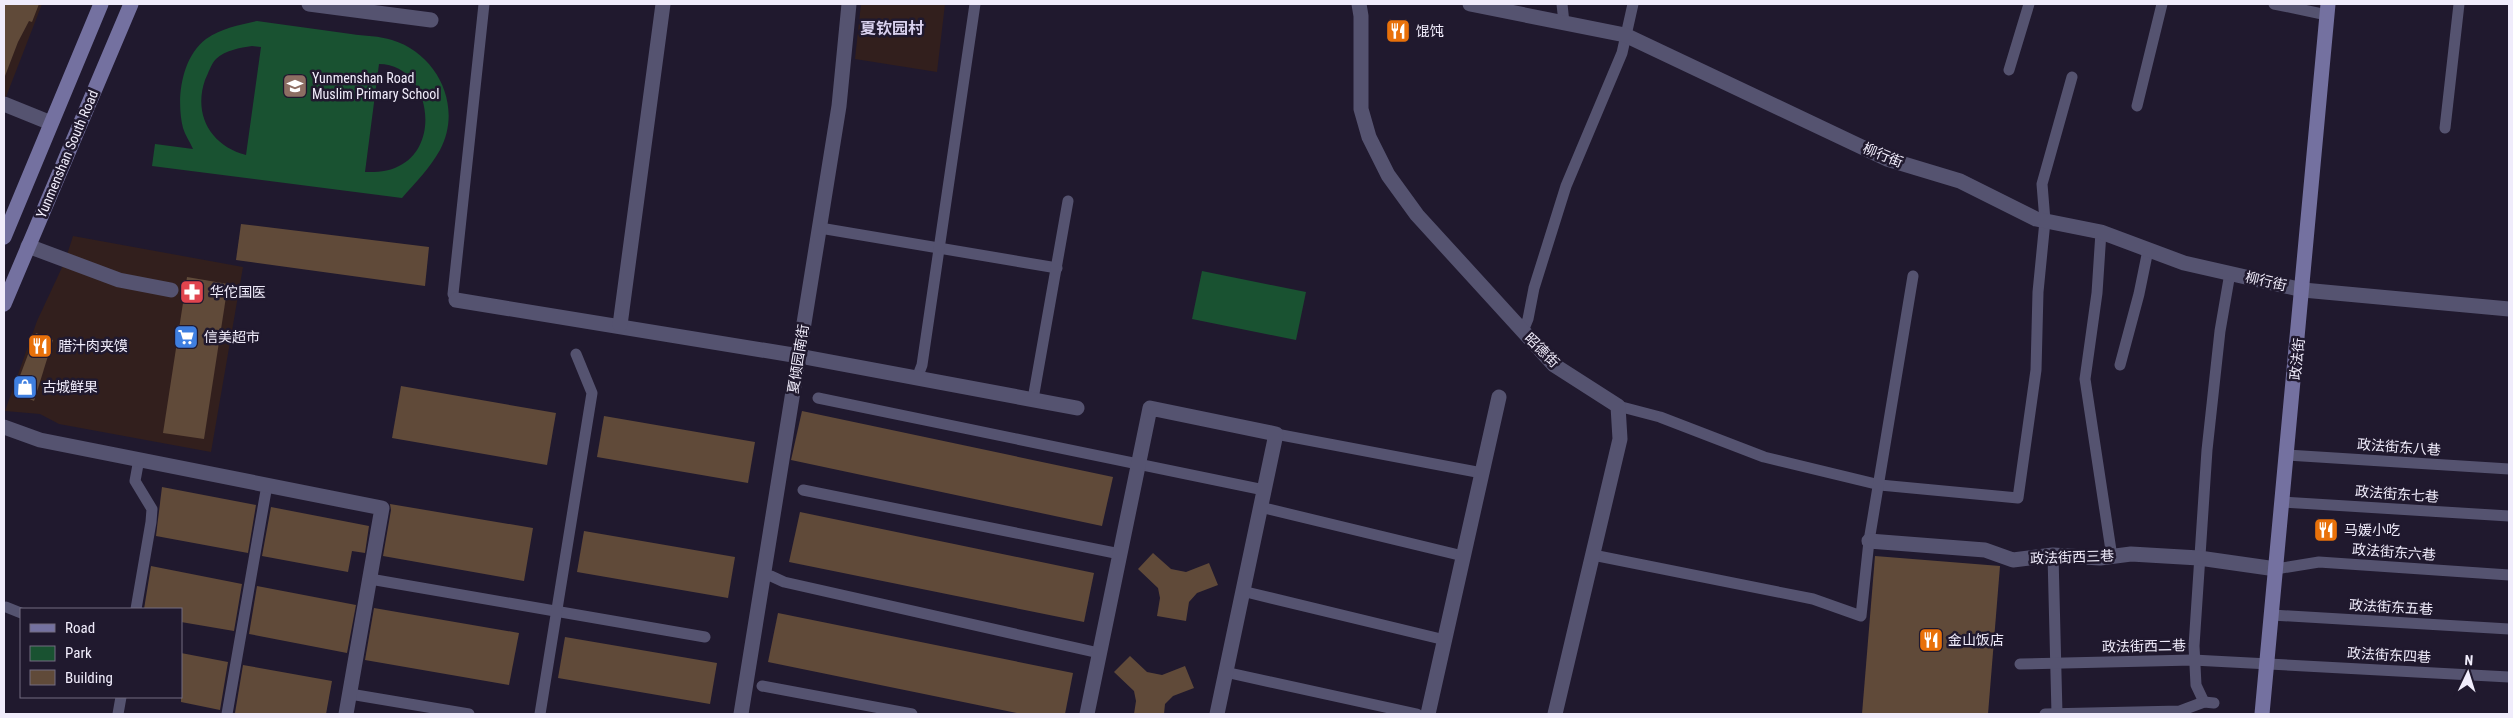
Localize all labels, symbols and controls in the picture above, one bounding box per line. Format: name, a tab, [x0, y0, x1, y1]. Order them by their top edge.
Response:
restaurant icon: 馄饨	[1385, 18, 1411, 44]
district label: 夏钦园村	[860, 19, 924, 38]
place label: 馄饨	[1416, 23, 1444, 39]
place label: Yunmenshan Road Muslim Primary School	[312, 70, 440, 102]
school or university icon: Yunmenshan Road Muslim Primary School	[282, 73, 308, 99]
street label: Yunmenshan South Road	[33, 88, 101, 220]
street label: 柳行街	[1861, 140, 1905, 170]
street label: 柳行街	[2244, 268, 2288, 294]
pharmacy icon: 华佗国医	[179, 279, 205, 305]
place label: 华佗国医	[210, 284, 266, 300]
street label: 夏倾园南街	[785, 323, 811, 395]
supermarket icon: 信美超市	[173, 324, 199, 350]
place label: 信美超市	[204, 329, 260, 345]
street label: 昭德街	[1521, 329, 1563, 371]
restaurant icon: 腊汁肉夹馍	[27, 333, 53, 359]
street label: 政法街	[2287, 337, 2307, 381]
place label: 腊汁肉夹馍	[58, 338, 128, 354]
shop icon: 古城鲜果	[12, 374, 38, 400]
place label: 古城鲜果	[42, 379, 98, 395]
street label: 政法街东八巷	[2357, 436, 2441, 458]
street label: 政法街东七巷	[2355, 483, 2439, 505]
restaurant icon: 马媛小吃	[2313, 517, 2339, 543]
place label: 马媛小吃	[2344, 522, 2400, 538]
street label: 政法街东六巷	[2352, 541, 2436, 563]
street label: 政法街西三巷	[2030, 548, 2114, 566]
street label: 政法街东五巷	[2349, 597, 2433, 617]
legend	[20, 608, 182, 698]
text: Road	[65, 619, 95, 637]
restaurant icon: 金山饭店	[1918, 627, 1944, 653]
place label: 金山饭店	[1948, 632, 2004, 648]
street label: 政法街西二巷	[2102, 637, 2186, 655]
text: Park	[65, 644, 92, 662]
street label: 政法街东四巷	[2347, 645, 2431, 665]
north arrow	[2443, 648, 2493, 698]
text: N	[2464, 652, 2474, 668]
text: Building	[65, 669, 113, 687]

